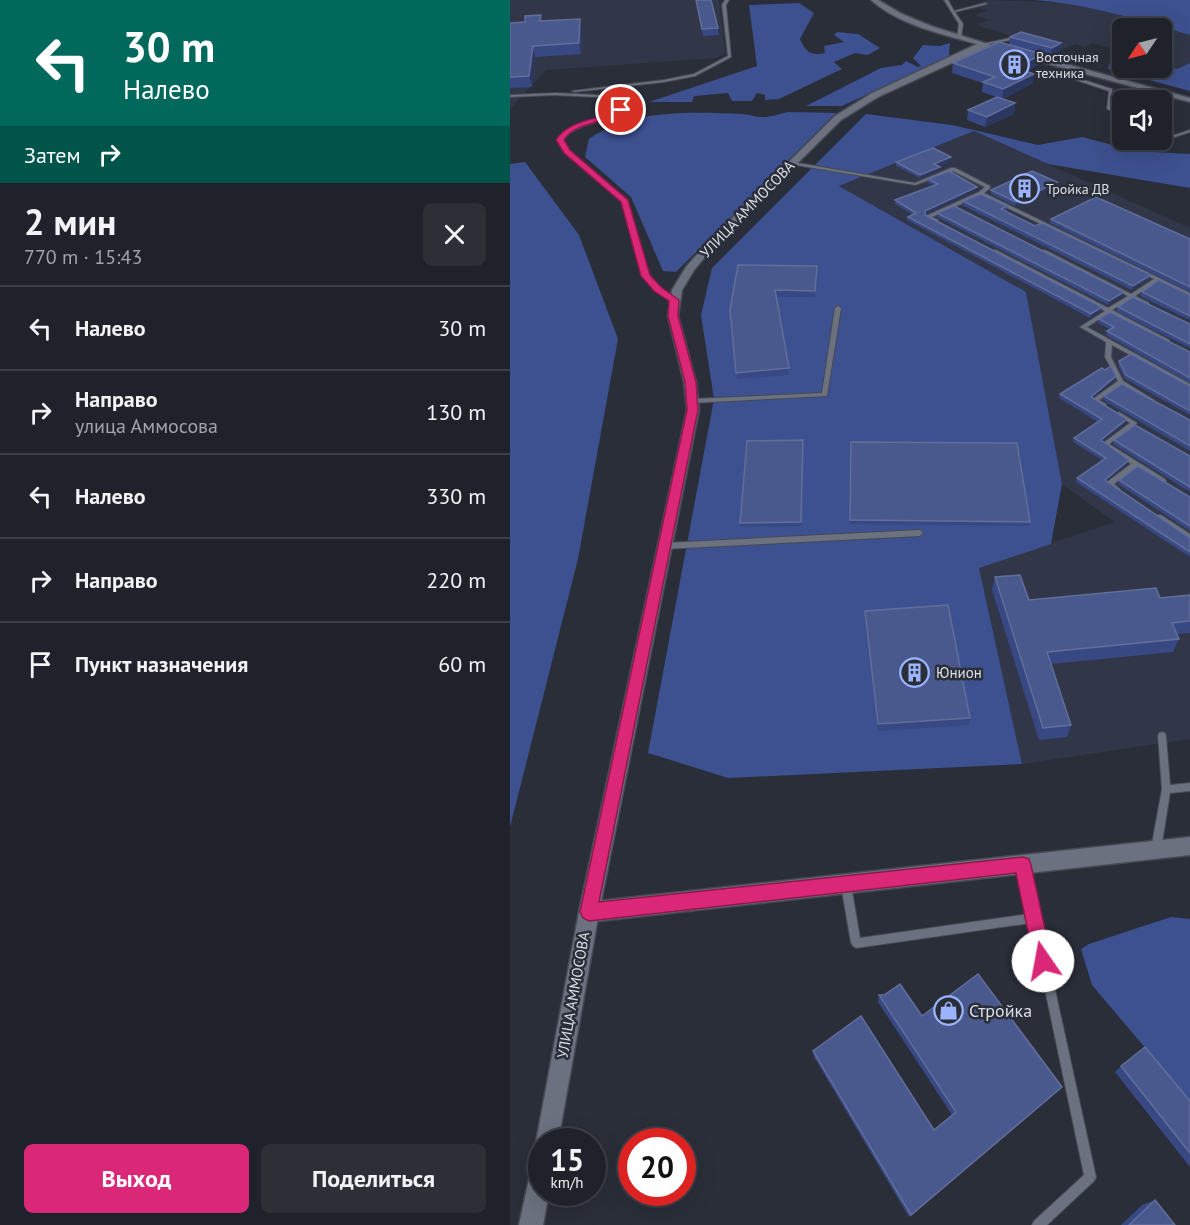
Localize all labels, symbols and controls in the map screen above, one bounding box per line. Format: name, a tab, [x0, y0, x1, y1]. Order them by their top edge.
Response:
north arrow	[1112, 18, 1172, 78]
map controls	[1112, 18, 1172, 150]
text: 30 m	[123, 19, 215, 74]
icon: left	[24, 24, 102, 102]
place label: Восточная техника	[1036, 48, 1099, 82]
building icon: Восточная техника	[999, 49, 1031, 81]
text: Налево	[123, 72, 210, 106]
pin	[595, 84, 646, 135]
button: sound	[1112, 90, 1172, 150]
icon: arrive	[604, 93, 637, 126]
icon: right	[93, 138, 126, 171]
text: Затем	[24, 141, 81, 169]
street label: УЛИЦА АММОСОВА	[696, 156, 798, 262]
building icon: Тройка ДВ	[1009, 173, 1041, 205]
place label: Тройка ДВ	[1046, 180, 1110, 198]
text: 2 мин	[24, 198, 116, 245]
button: close	[423, 203, 486, 266]
text: 770 m · 15:43	[24, 244, 142, 270]
icon: left	[24, 312, 57, 345]
text: Налево	[75, 314, 146, 342]
text: 30 m	[438, 314, 486, 342]
text: Направо	[75, 385, 158, 413]
icon: right	[24, 396, 57, 429]
text: 130 m	[426, 398, 486, 426]
text: улица Аммосова	[75, 413, 218, 439]
icon: left	[24, 480, 57, 513]
text: Налево	[75, 482, 146, 510]
text: 330 m	[426, 482, 486, 510]
icon: right	[24, 564, 57, 597]
text: Направо	[75, 566, 158, 594]
text: 220 m	[426, 566, 486, 594]
icon: arrive	[24, 648, 57, 681]
text: Пункт назначения	[75, 650, 248, 678]
text: 60 m	[438, 650, 486, 678]
building icon: Юнион	[899, 656, 931, 688]
place label: Юнион	[936, 663, 982, 682]
position arrow	[1011, 929, 1075, 993]
street label: УЛИЦА АММОСОВА	[553, 930, 594, 1060]
shop icon: Стройка	[932, 994, 964, 1026]
place label: Стройка	[969, 999, 1032, 1022]
speed limit sign: 20	[618, 1128, 696, 1206]
text: 15	[550, 1140, 584, 1179]
button: Выход	[24, 1144, 249, 1213]
button: Поделиться	[261, 1144, 486, 1213]
text: km/h	[551, 1173, 583, 1192]

